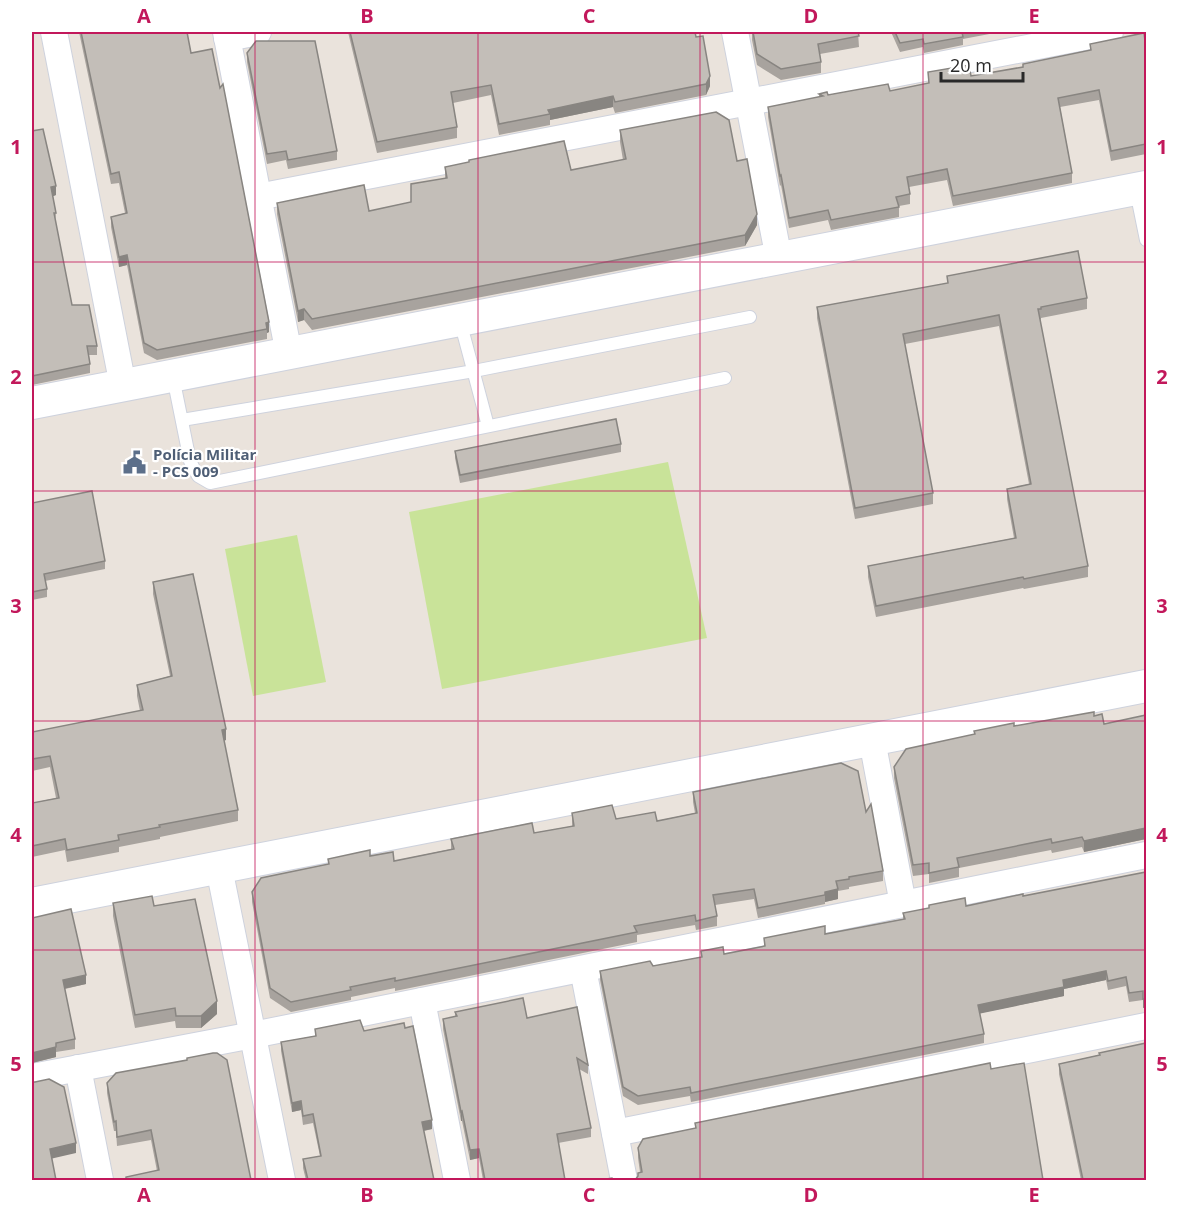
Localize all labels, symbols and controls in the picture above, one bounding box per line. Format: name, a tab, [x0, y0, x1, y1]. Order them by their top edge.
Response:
text: A	[137, 2, 151, 29]
text: B	[360, 2, 374, 29]
text: C	[583, 2, 596, 29]
text: D	[804, 2, 818, 29]
text: E	[1028, 2, 1040, 29]
scale bar	[941, 45, 1024, 83]
text: 20 m	[950, 53, 992, 77]
text: 1	[10, 133, 22, 160]
text: 1	[1156, 133, 1168, 160]
text: 2	[10, 363, 22, 390]
text: 2	[1156, 363, 1168, 390]
place label: Polícia Militar - PCS 009	[153, 444, 257, 481]
public building icon: Polícia Militar - PCS 009	[122, 450, 148, 476]
text: 3	[10, 592, 22, 619]
text: 3	[1156, 592, 1168, 619]
text: 4	[10, 821, 22, 848]
text: 4	[1156, 821, 1168, 848]
text: 5	[10, 1050, 22, 1077]
text: 5	[1156, 1050, 1168, 1077]
text: A	[137, 1181, 151, 1208]
text: B	[360, 1181, 374, 1208]
text: C	[583, 1181, 596, 1208]
text: D	[804, 1181, 818, 1208]
text: E	[1028, 1181, 1040, 1208]

